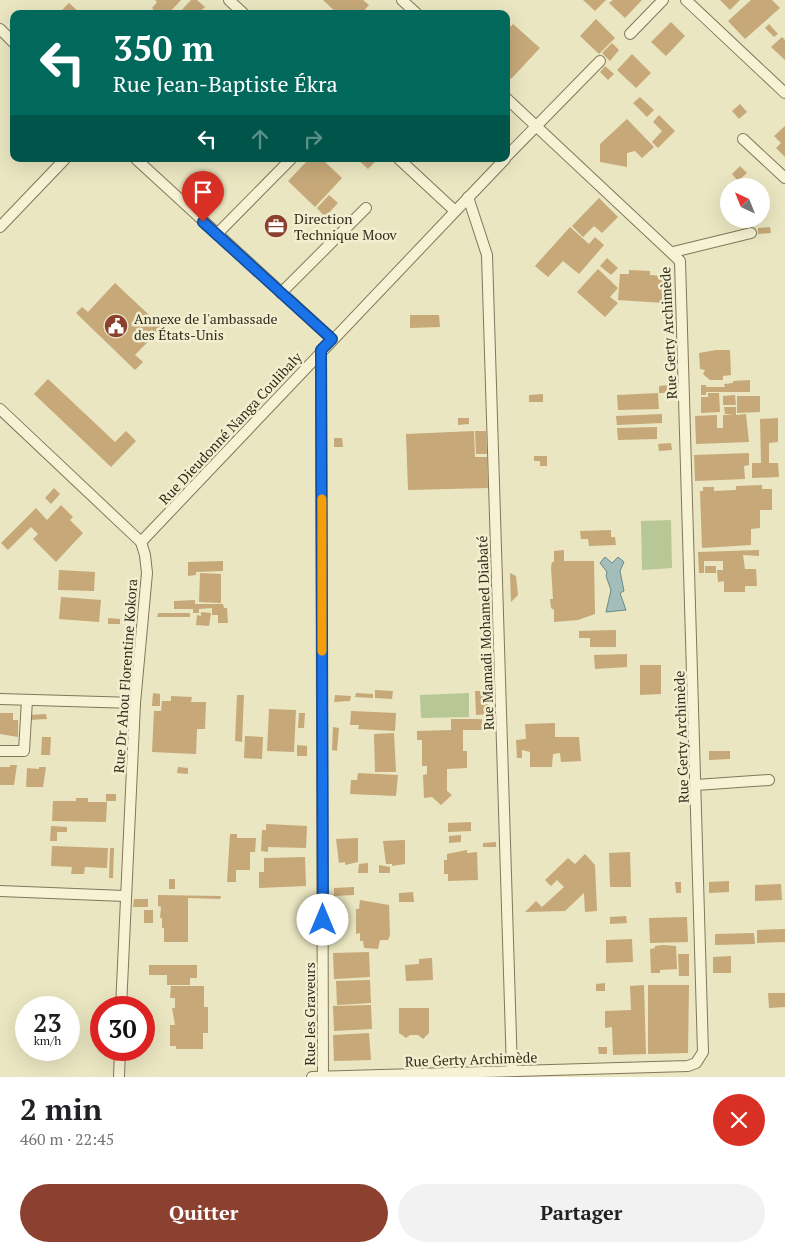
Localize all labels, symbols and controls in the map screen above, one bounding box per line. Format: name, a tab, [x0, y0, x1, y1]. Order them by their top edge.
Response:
text: 350 m	[113, 25, 214, 71]
icon: left	[30, 30, 95, 95]
text: Rue Jean-Baptiste Ékra	[113, 69, 338, 98]
icon: left	[193, 125, 221, 153]
icon: ahead	[246, 125, 274, 153]
icon: right	[299, 125, 327, 153]
pin	[182, 171, 224, 222]
icon: arrive	[189, 178, 217, 206]
north arrow	[720, 178, 770, 228]
map controls	[720, 178, 770, 228]
place label: Direction Technique Moov	[294, 209, 398, 244]
office icon: Direction Technique Moov	[263, 213, 289, 239]
street label: Rue Gerty Archimède	[655, 266, 681, 400]
place label: Annexe de l'ambassade des États-Unis	[134, 309, 278, 344]
public building icon: Annexe de l'ambassade des États-Unis	[103, 313, 129, 339]
street label: Rue Dieudonné Nanga Coulibaly	[154, 347, 306, 508]
street label: Rue Mamadi Mohamed Diabaté	[472, 535, 498, 731]
street label: Rue Dr Ahou Florentine Kokora	[109, 578, 141, 774]
street label: Rue Gerty Archimède	[669, 670, 693, 804]
position arrow	[296, 893, 348, 945]
street label: Rue les Graveurs	[300, 962, 319, 1066]
speed limit sign: 30	[90, 996, 155, 1061]
text: 23	[33, 1006, 62, 1039]
text: km/h	[34, 1033, 61, 1048]
street label: Rue Gerty Archimède	[404, 1047, 538, 1071]
text: 2 min	[20, 1089, 102, 1129]
button: close	[713, 1094, 765, 1146]
text: 460 m · 22:45	[20, 1128, 114, 1150]
button: Quitter	[20, 1184, 388, 1242]
button: Partager	[398, 1184, 765, 1242]

